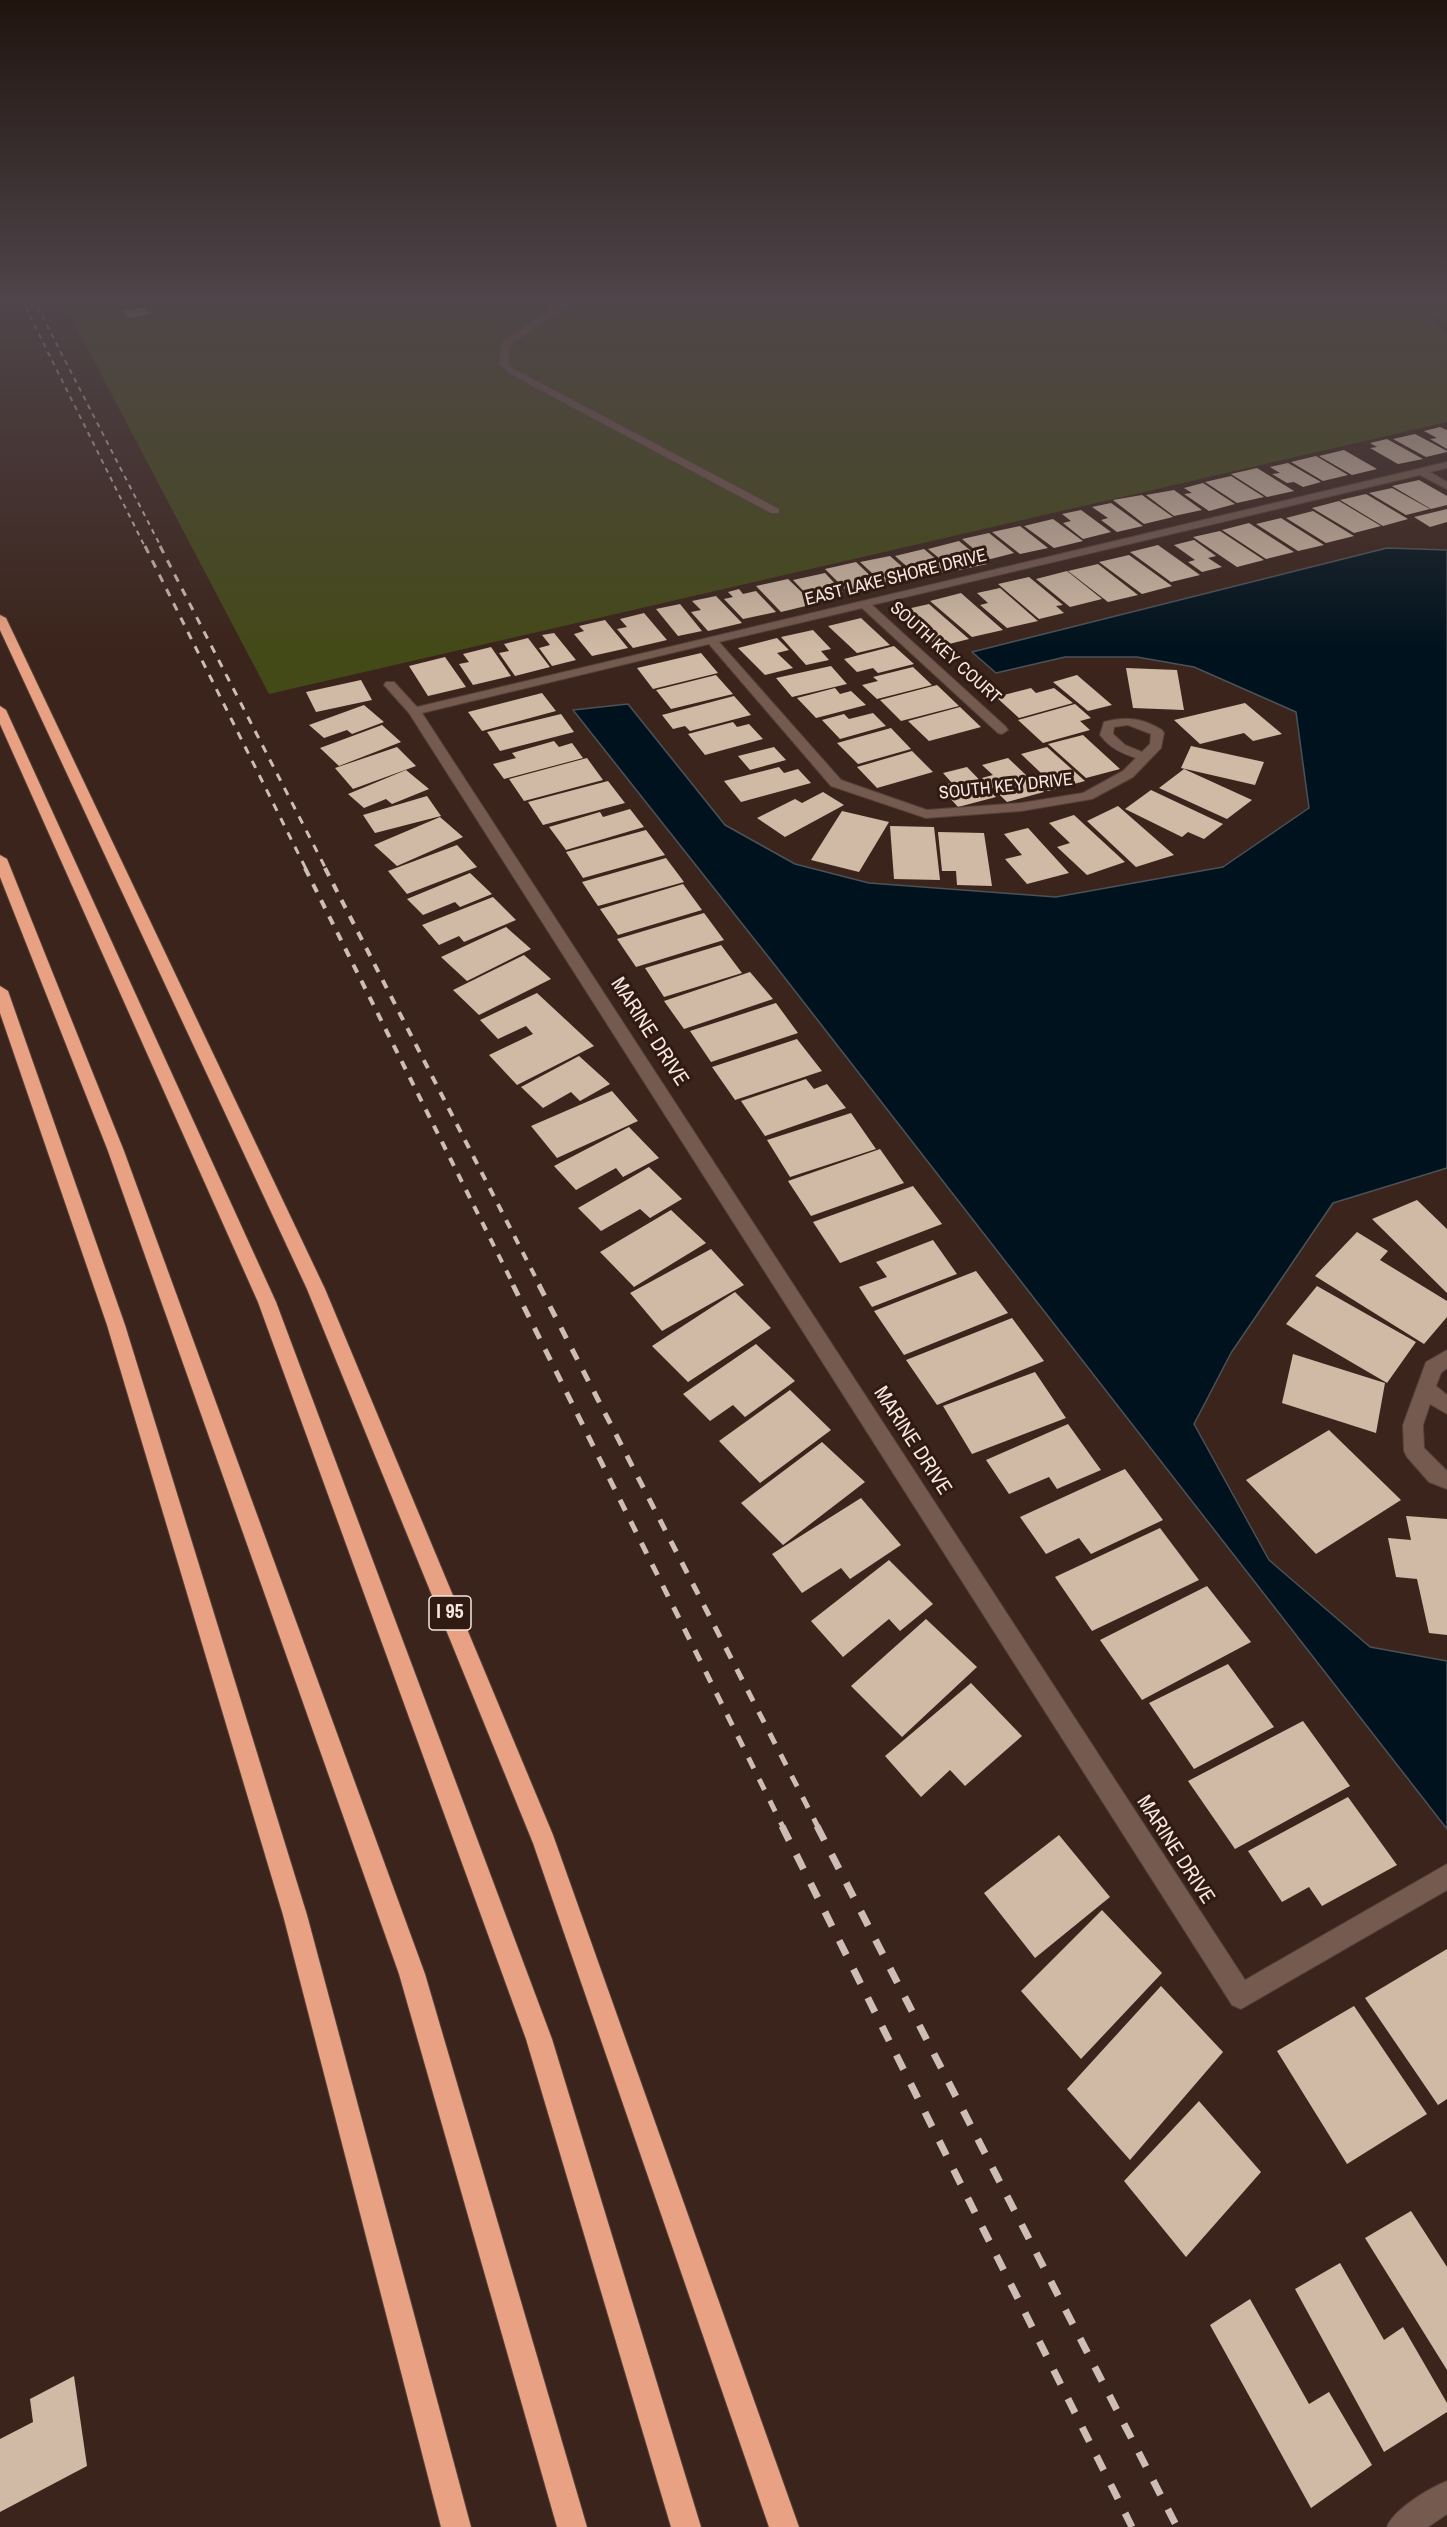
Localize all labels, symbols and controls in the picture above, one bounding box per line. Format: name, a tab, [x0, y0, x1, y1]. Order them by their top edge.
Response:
street label: EAST LAKE SHORE DRIVE	[803, 545, 989, 611]
street label: SOUTH KEY COURT	[885, 598, 1005, 708]
street label: SOUTH KEY DRIVE	[938, 769, 1074, 805]
street label: MARINE DRIVE	[605, 973, 693, 1091]
street label: MARINE DRIVE	[868, 1382, 956, 1500]
road number: I 95	[429, 1596, 471, 1630]
street label: MARINE DRIVE	[1131, 1791, 1219, 1909]

